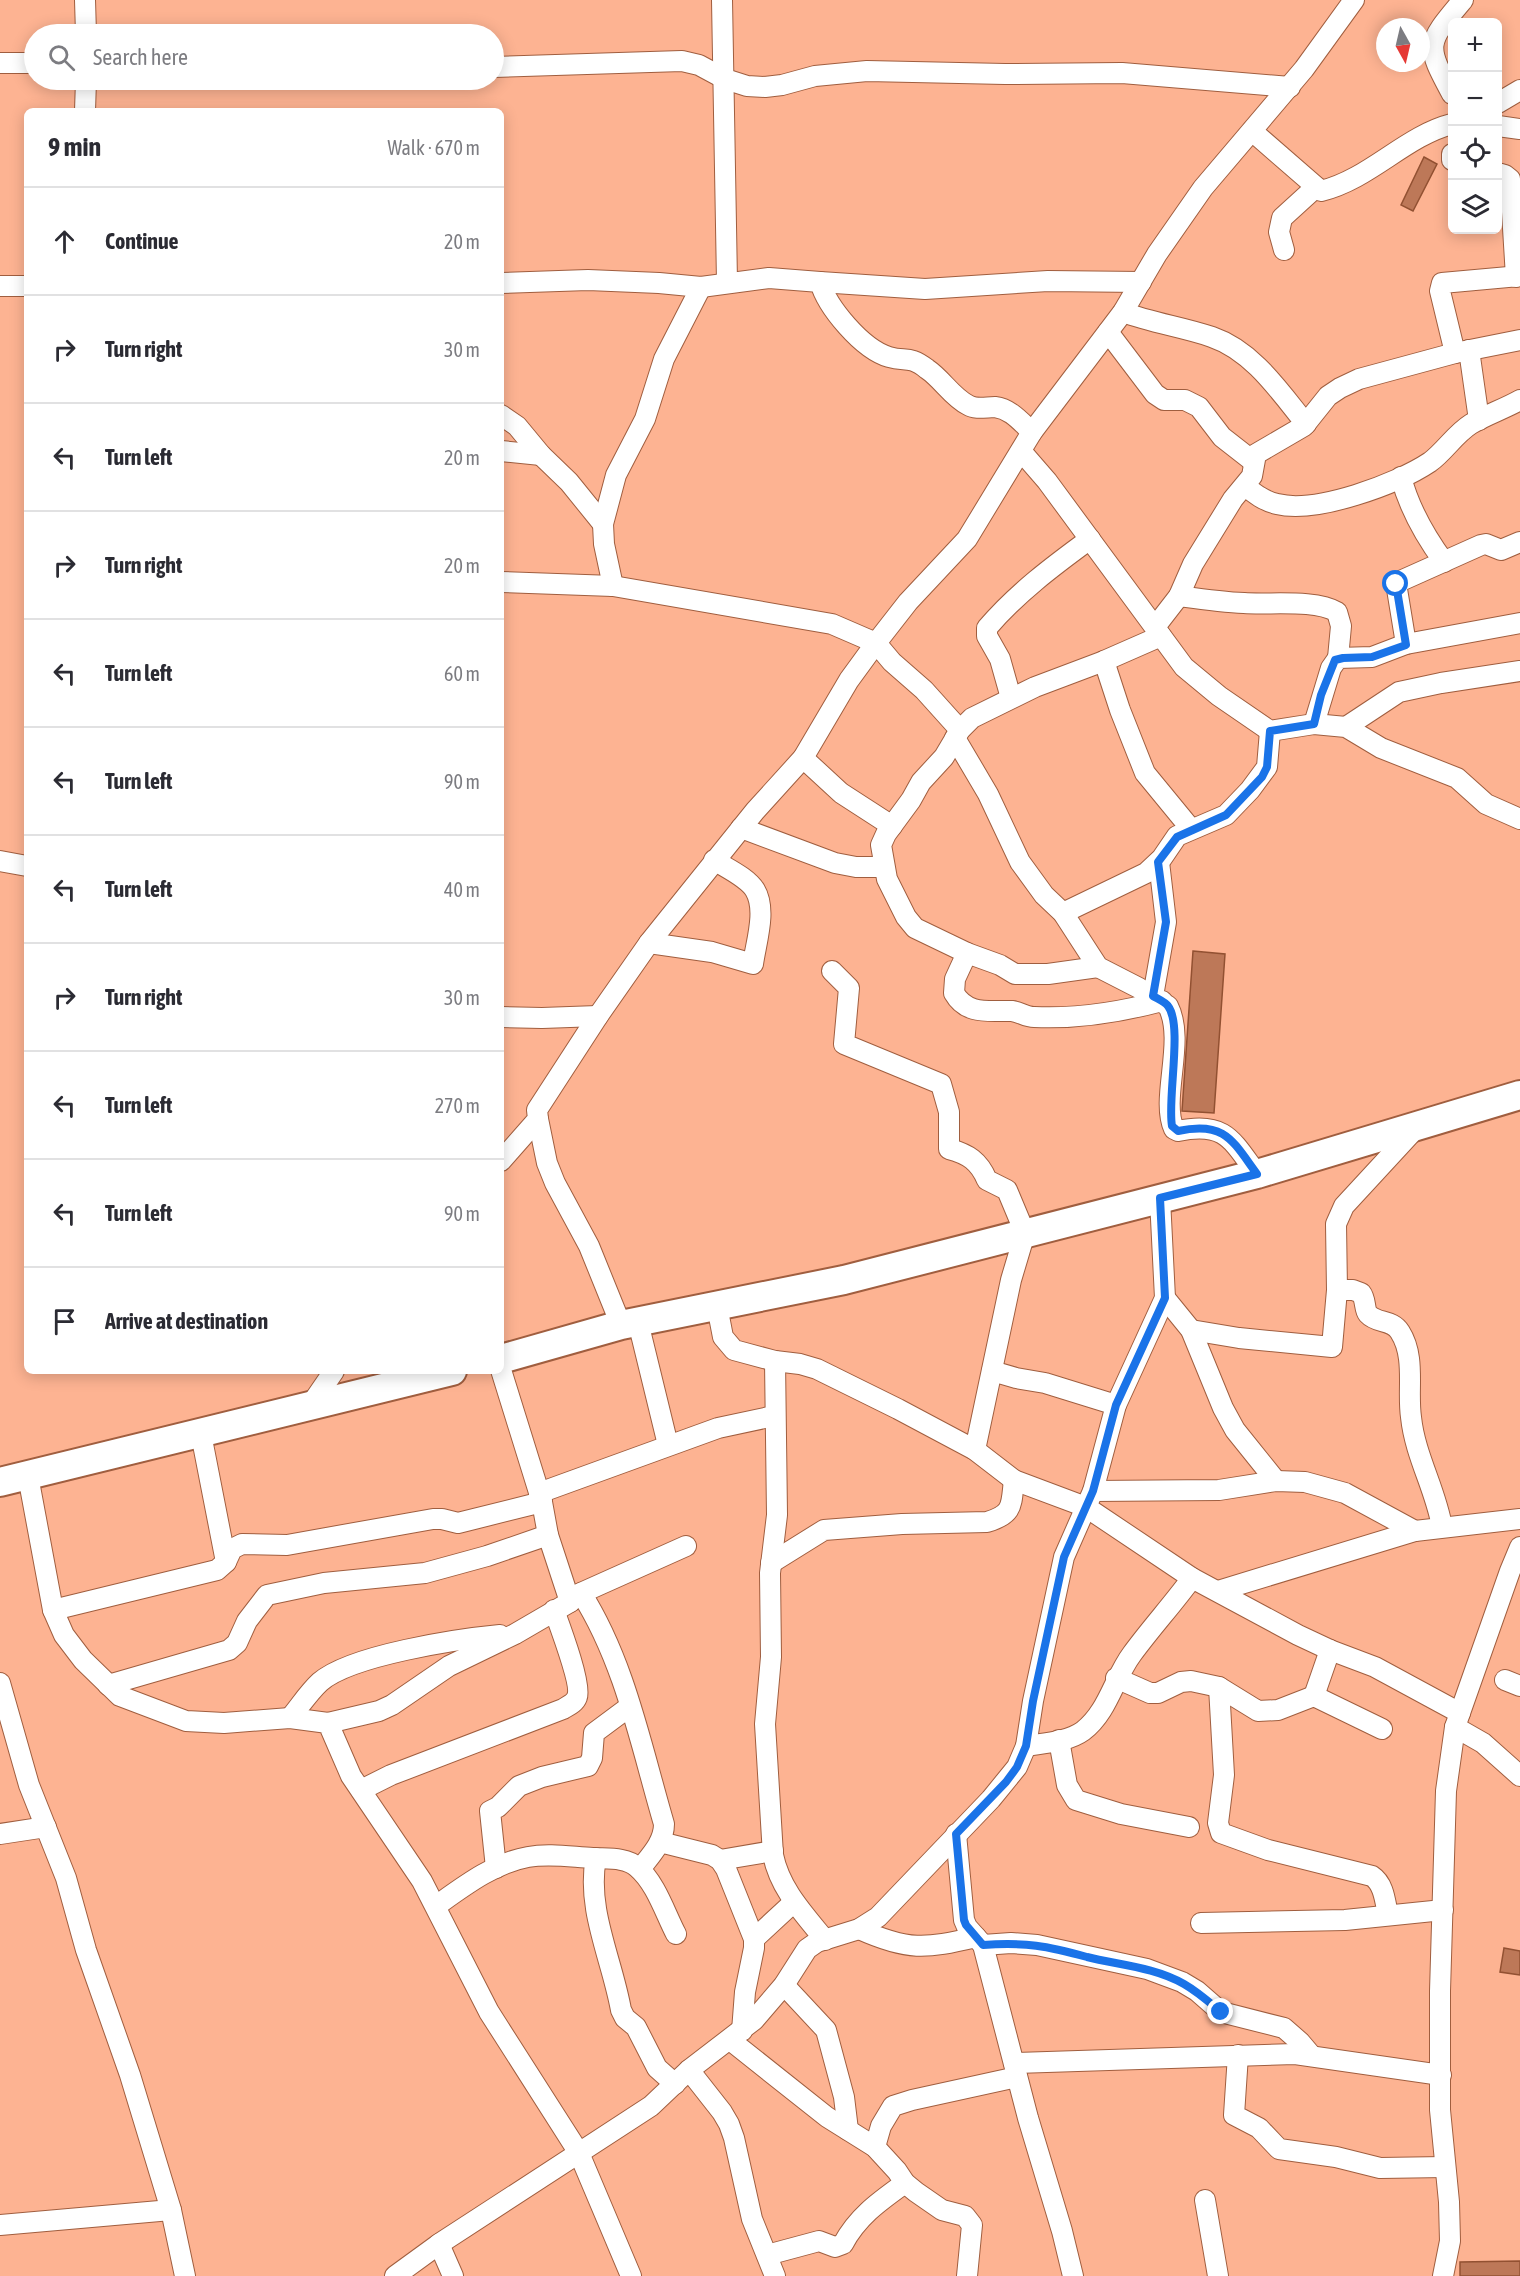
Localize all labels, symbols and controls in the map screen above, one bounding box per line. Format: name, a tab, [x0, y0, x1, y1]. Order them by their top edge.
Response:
north arrow	[1376, 18, 1430, 72]
map controls	[1448, 18, 1502, 234]
button: +	[1448, 18, 1502, 72]
search box	[24, 24, 504, 90]
icon: search	[45, 41, 78, 74]
text: Search here	[93, 44, 188, 70]
button: −	[1448, 72, 1502, 126]
button: locate	[1448, 126, 1502, 180]
text: 9 min	[48, 132, 101, 162]
text: Walk · 670 m	[388, 136, 480, 159]
button: layers	[1448, 180, 1502, 234]
icon: ahead	[48, 225, 81, 258]
text: Continue	[105, 228, 179, 254]
text: 20 m	[444, 230, 480, 253]
icon: right	[48, 333, 81, 366]
text: Turn right	[105, 336, 182, 362]
text: 30 m	[444, 338, 480, 361]
icon: left	[48, 441, 81, 474]
text: Turn left	[105, 444, 172, 470]
text: 20 m	[444, 446, 480, 469]
icon: right	[48, 549, 81, 582]
text: Turn right	[105, 552, 182, 578]
text: 20 m	[444, 554, 480, 577]
route start	[1382, 570, 1408, 596]
icon: left	[48, 657, 81, 690]
text: Turn left	[105, 660, 172, 686]
text: 60 m	[444, 662, 480, 685]
icon: left	[48, 765, 81, 798]
text: Turn left	[105, 768, 172, 794]
text: 90 m	[444, 770, 480, 793]
icon: left	[48, 873, 81, 906]
text: Turn left	[105, 876, 172, 902]
text: 40 m	[444, 878, 480, 901]
icon: right	[48, 981, 81, 1014]
text: Turn right	[105, 984, 182, 1010]
text: 30 m	[444, 986, 480, 1009]
icon: left	[48, 1089, 81, 1122]
text: Turn left	[105, 1092, 172, 1118]
text: 270 m	[435, 1094, 480, 1117]
icon: left	[48, 1197, 81, 1230]
text: Turn left	[105, 1200, 172, 1226]
text: 90 m	[444, 1202, 480, 1225]
icon: arrive	[48, 1305, 81, 1338]
text: Arrive at destination	[105, 1308, 268, 1334]
route end	[1207, 1998, 1233, 2024]

